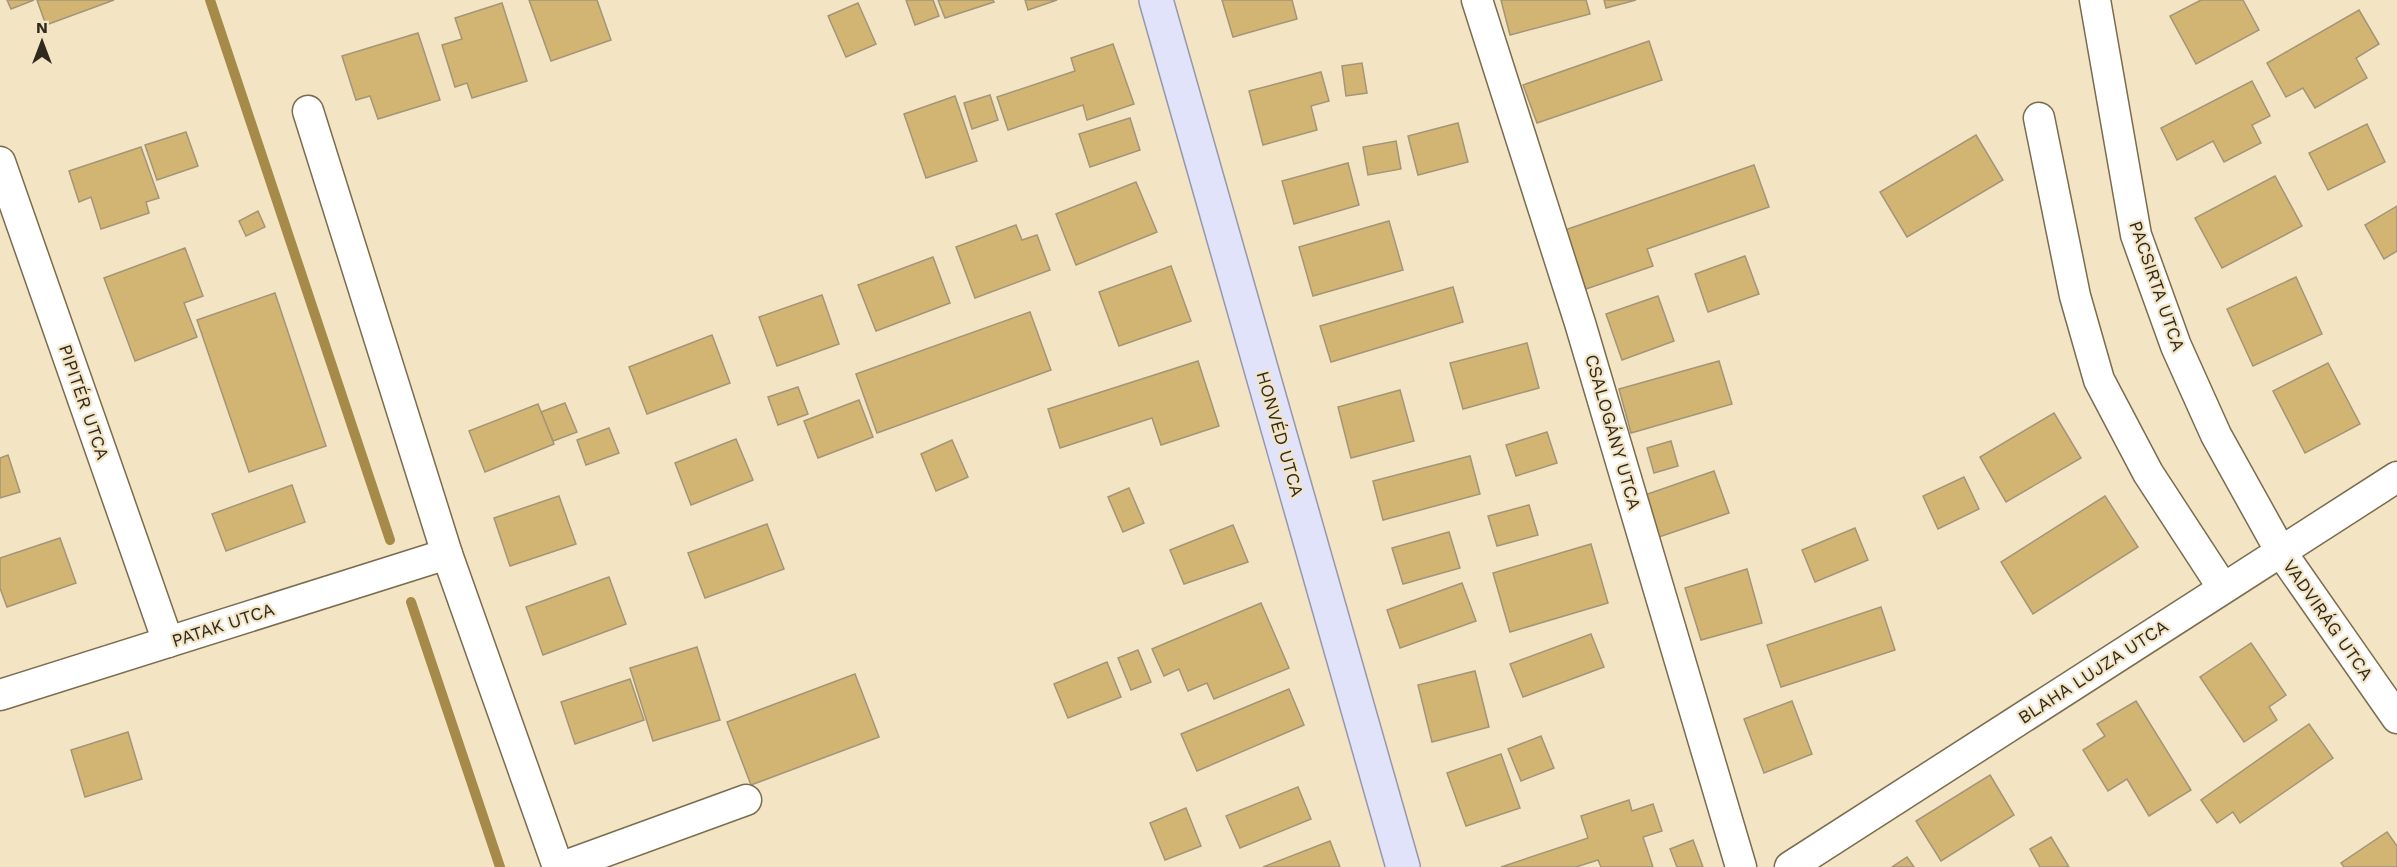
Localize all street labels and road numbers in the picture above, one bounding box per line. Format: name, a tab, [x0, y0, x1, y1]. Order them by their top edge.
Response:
street label: PACSIRTA UTCA	[2125, 218, 2190, 354]
street label: PIPITÉR UTCA	[55, 341, 114, 462]
street label: CSALOGÁNY UTCA	[1581, 352, 1646, 512]
street label: HONVÉD UTCA	[1253, 369, 1308, 499]
street label: VADVIRÁG UTCA	[2279, 555, 2378, 684]
street label: PATAK UTCA	[169, 598, 277, 651]
street label: BLAHA LUJZA UTCA	[2014, 615, 2172, 728]

